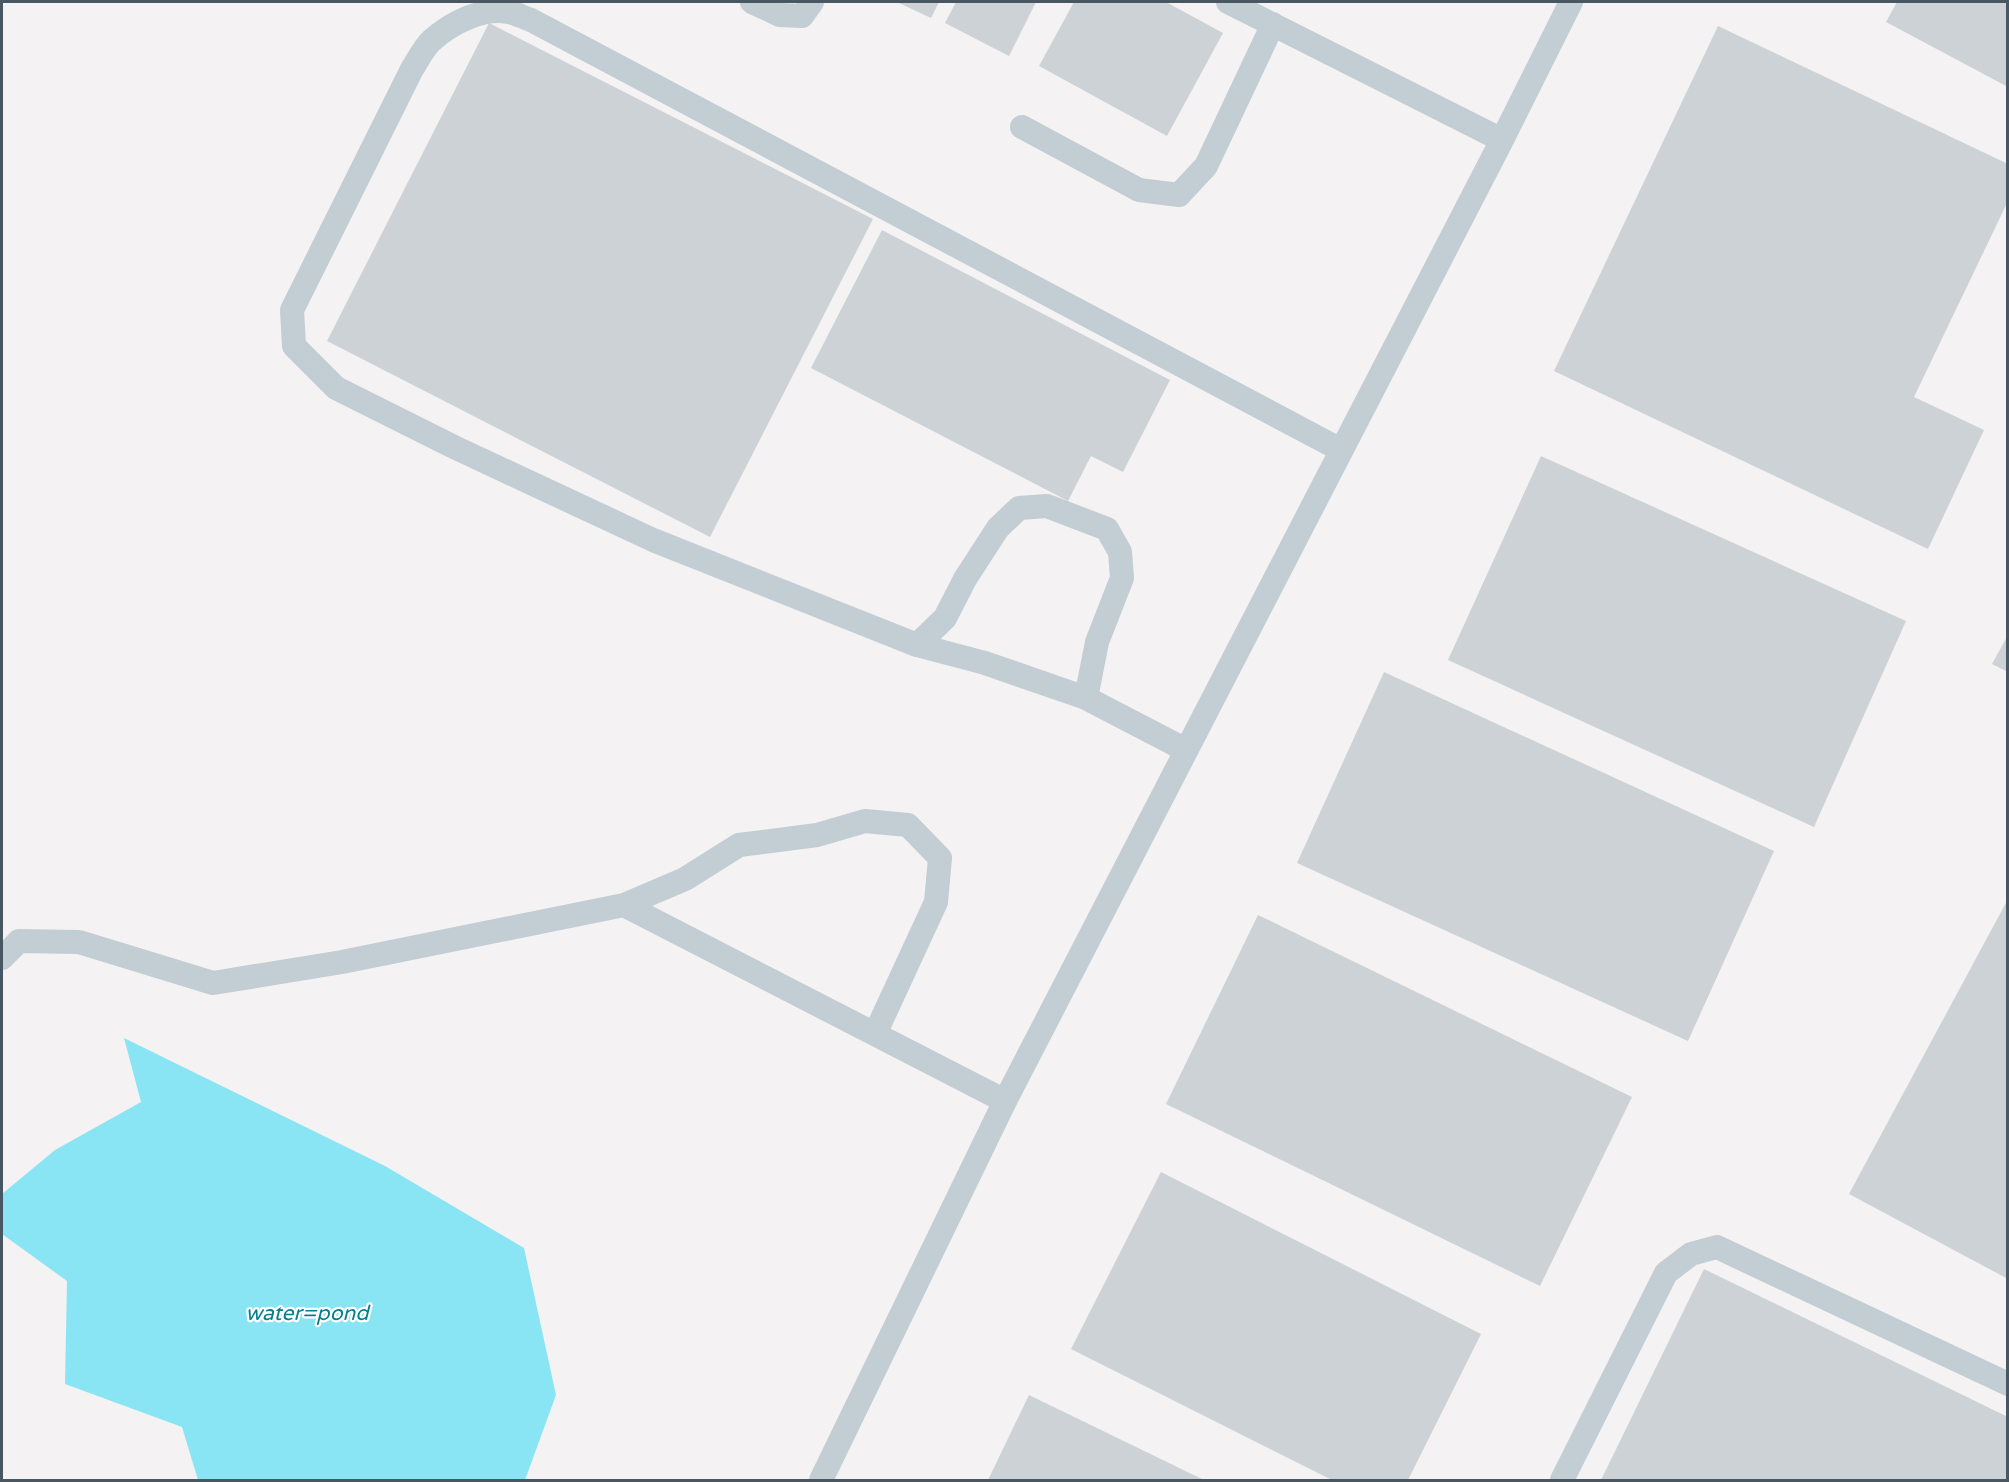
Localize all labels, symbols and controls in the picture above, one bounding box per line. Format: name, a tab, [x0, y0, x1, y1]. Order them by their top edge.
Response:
water label: water=pond	[246, 1301, 371, 1326]

